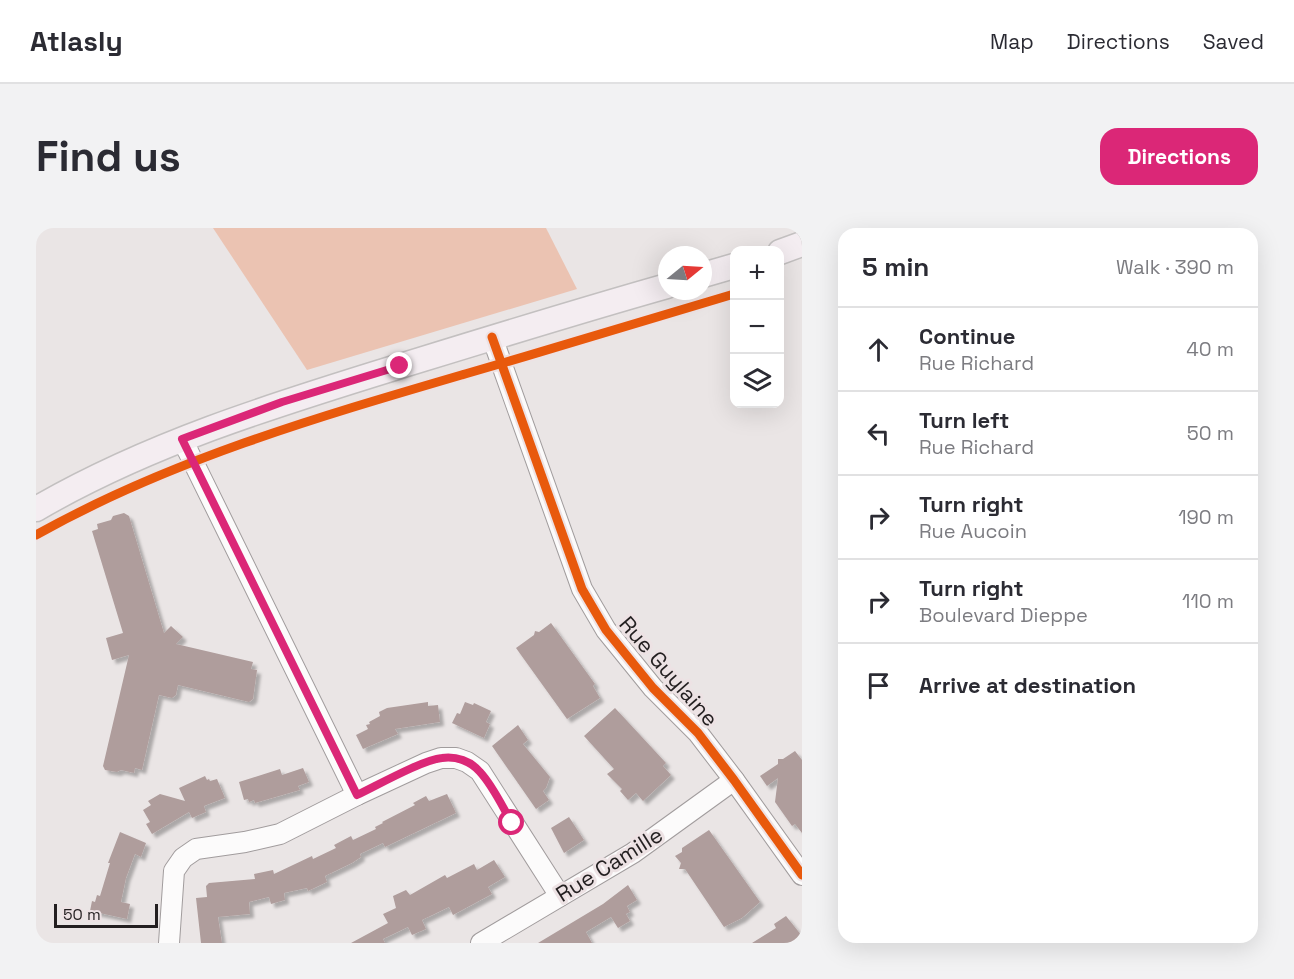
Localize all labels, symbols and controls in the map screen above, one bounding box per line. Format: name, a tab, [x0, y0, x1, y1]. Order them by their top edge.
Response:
text: Atlasly	[30, 23, 123, 59]
text: Map	[990, 28, 1034, 55]
text: Directions	[1067, 28, 1170, 55]
text: Saved	[1203, 28, 1264, 55]
button: Directions	[1100, 128, 1258, 185]
text: Find us	[36, 130, 181, 183]
north arrow	[658, 246, 712, 300]
map controls	[730, 246, 784, 408]
button: +	[730, 246, 784, 300]
text: 5 min	[862, 250, 929, 284]
text: Walk · 390 m	[1116, 254, 1234, 280]
button: −	[730, 300, 784, 354]
text: Continue	[919, 322, 1015, 350]
icon: ahead	[862, 333, 895, 366]
text: 40 m	[1186, 336, 1234, 362]
text: Rue Richard	[919, 350, 1034, 376]
route end	[386, 352, 412, 378]
button: layers	[730, 354, 784, 408]
text: Turn left	[919, 406, 1009, 434]
icon: left	[862, 417, 895, 450]
text: 50 m	[1187, 420, 1234, 446]
text: Rue Richard	[919, 434, 1034, 460]
text: Turn right	[919, 490, 1024, 518]
icon: right	[862, 501, 895, 534]
text: 190 m	[1178, 504, 1234, 530]
text: Rue Aucoin	[919, 518, 1027, 544]
text: Turn right	[919, 574, 1024, 602]
icon: right	[862, 585, 895, 618]
text: 110 m	[1182, 588, 1234, 614]
text: Boulevard Dieppe	[919, 602, 1088, 628]
street label: Rue Guylaine	[613, 610, 725, 732]
icon: arrive	[862, 669, 895, 702]
text: Arrive at destination	[919, 671, 1136, 699]
route start	[498, 809, 524, 835]
street label: Rue Camille	[550, 820, 668, 908]
scale bar	[54, 901, 158, 928]
text: 50 m	[63, 904, 101, 925]

